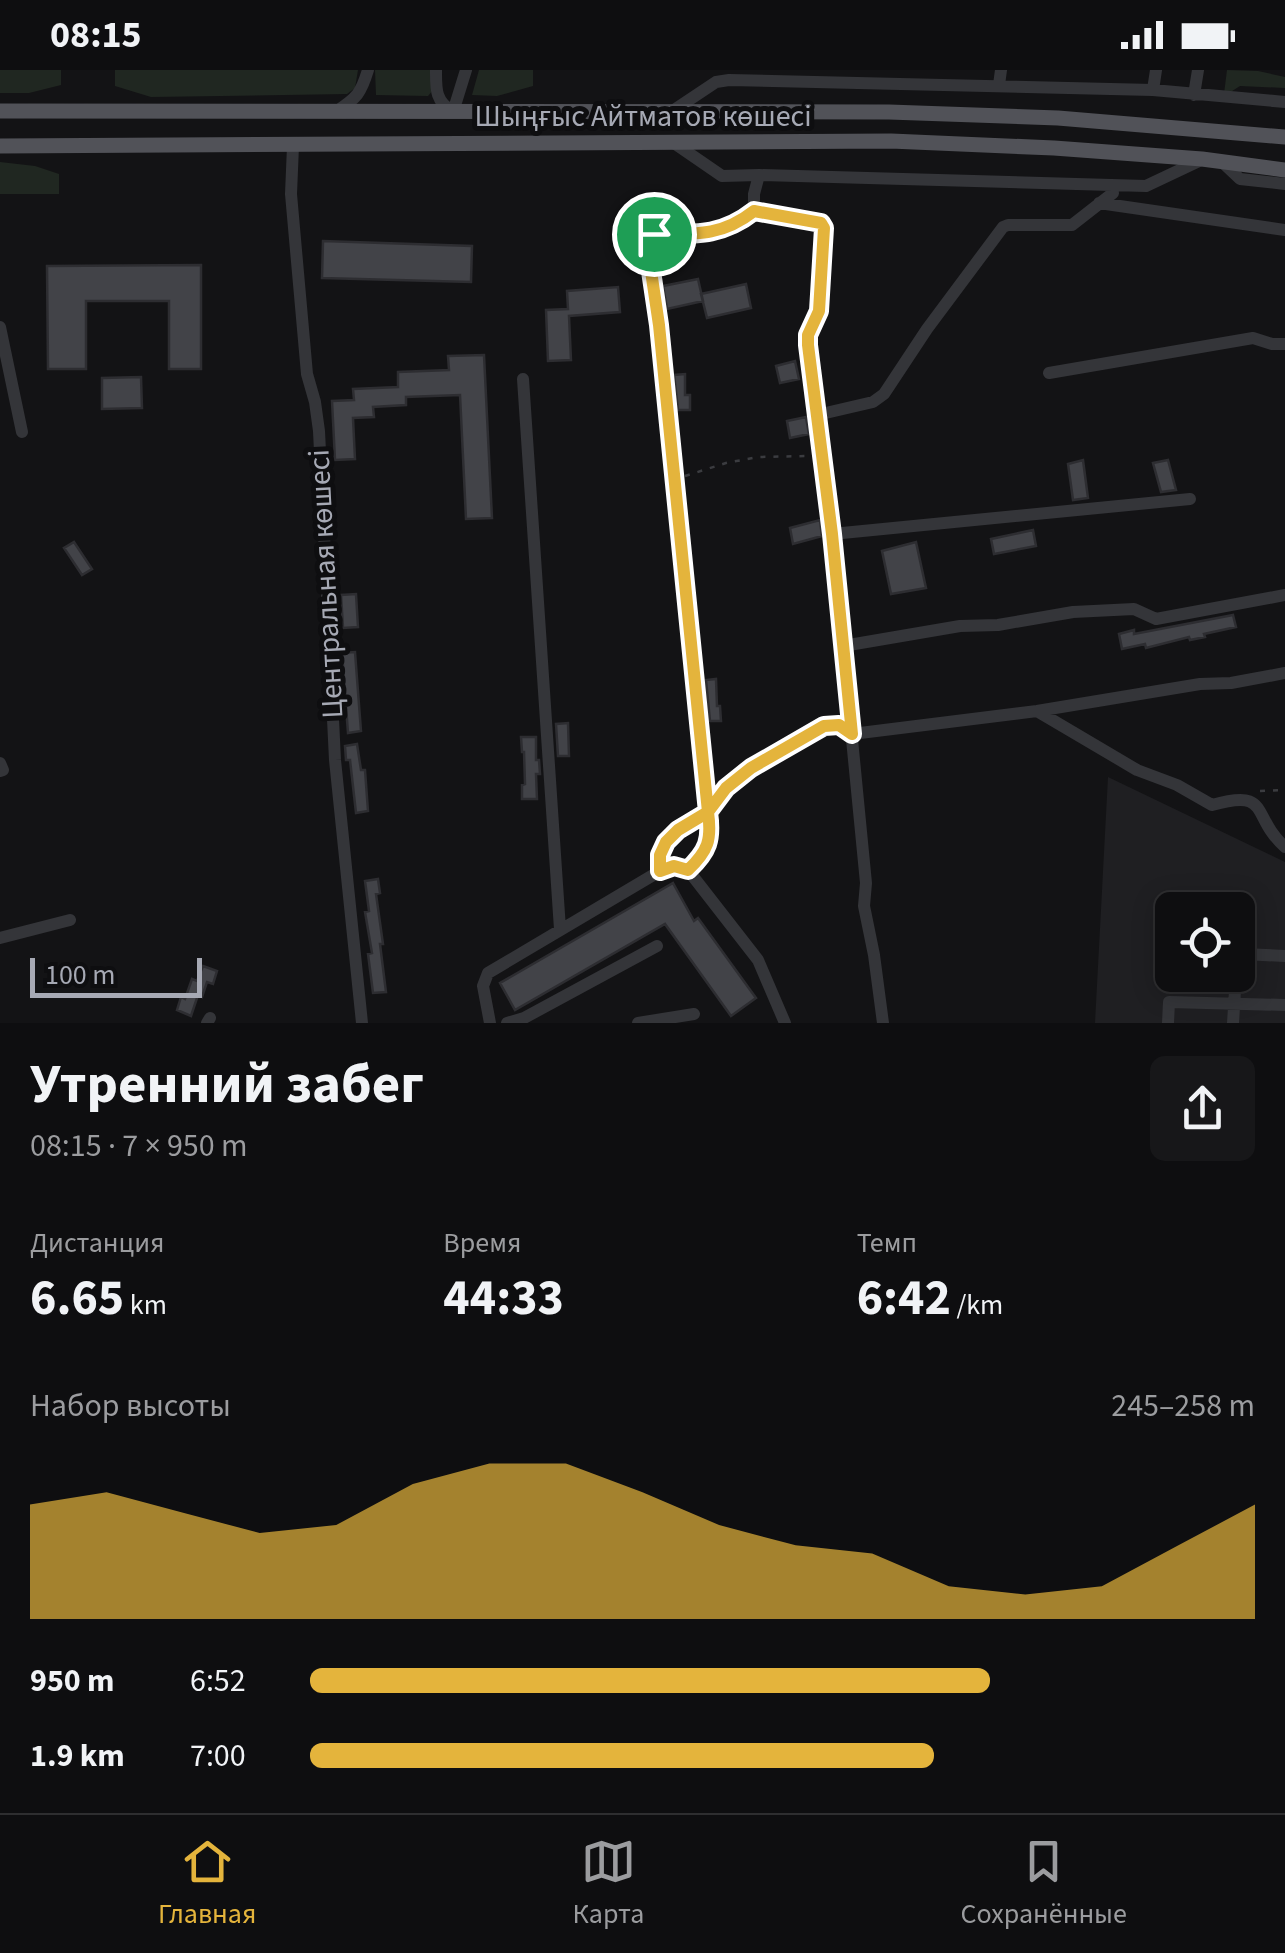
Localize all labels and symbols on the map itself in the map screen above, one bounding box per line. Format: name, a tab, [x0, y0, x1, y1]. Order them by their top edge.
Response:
street label: Шыңғыс Айтматов көшесі	[474, 95, 812, 138]
pin	[612, 192, 697, 277]
street label: Центральная көшесі	[297, 448, 355, 720]
scale bar	[30, 953, 202, 998]

